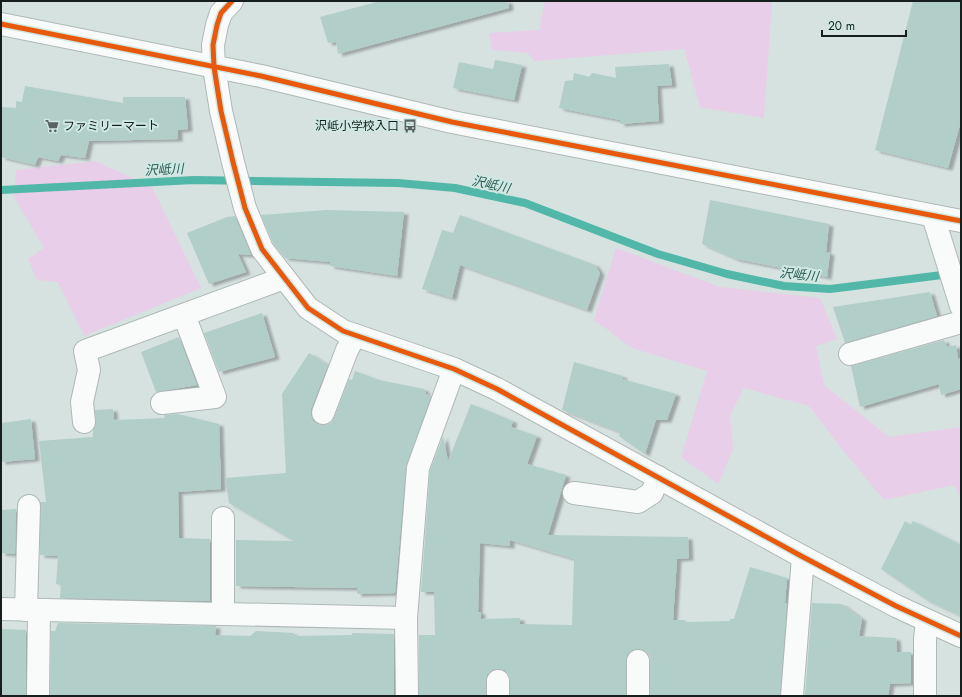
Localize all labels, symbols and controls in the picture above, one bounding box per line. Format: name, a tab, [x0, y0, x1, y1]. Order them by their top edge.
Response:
scale bar	[822, 12, 906, 38]
text: 20 m	[828, 17, 855, 35]
place label: ファミリーマート	[63, 117, 159, 135]
place label: 沢岻小学校入口	[315, 117, 399, 135]
supermarket icon: ファミリーマート	[44, 118, 60, 134]
bus stop icon: 沢岻小学校入口	[402, 118, 418, 134]
water label: 沢岻川	[144, 159, 186, 180]
water label: 沢岻川	[470, 171, 514, 198]
water label: 沢岻川	[779, 263, 821, 286]

